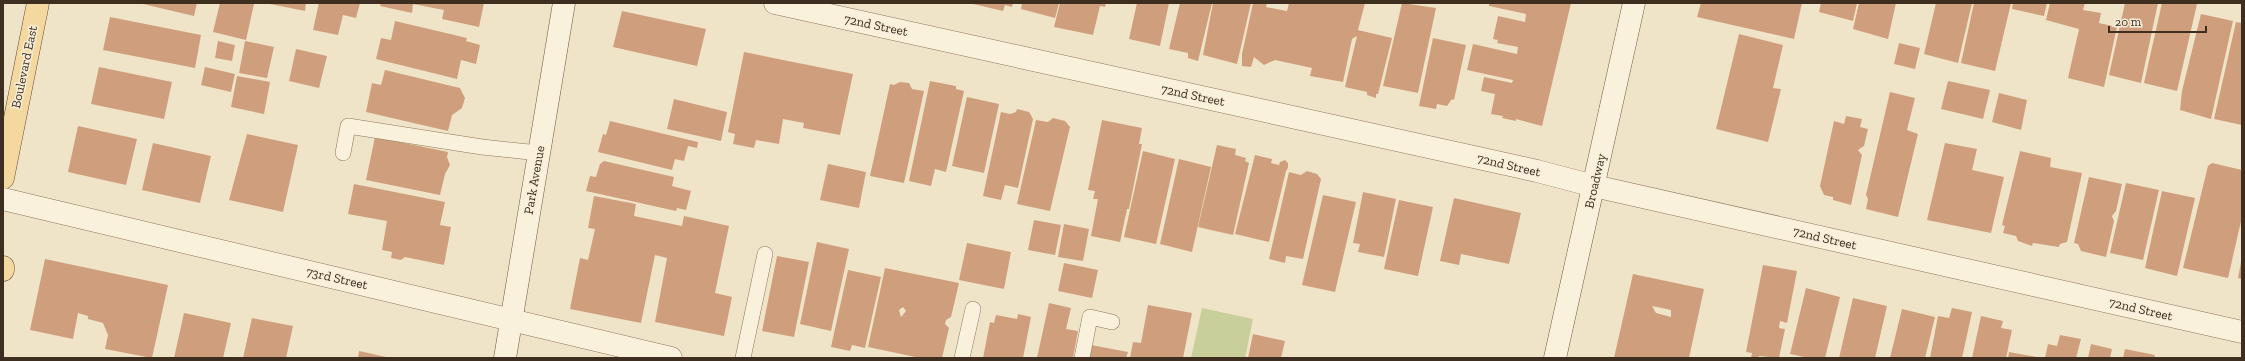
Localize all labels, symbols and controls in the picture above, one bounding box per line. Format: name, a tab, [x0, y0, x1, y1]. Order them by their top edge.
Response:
scale bar	[2109, 8, 2206, 34]
street label: 72nd Street	[843, 11, 909, 39]
text: 20 m	[2115, 15, 2142, 29]
street label: Boulevard East	[8, 24, 40, 110]
street label: 72nd Street	[1160, 81, 1226, 109]
street label: Park Avenue	[521, 144, 547, 216]
street label: 72nd Street	[1476, 150, 1542, 180]
street label: Broadway	[1581, 152, 1609, 210]
street label: 72nd Street	[1792, 223, 1858, 253]
street label: 73rd Street	[305, 264, 369, 292]
street label: 72nd Street	[2108, 294, 2174, 324]

